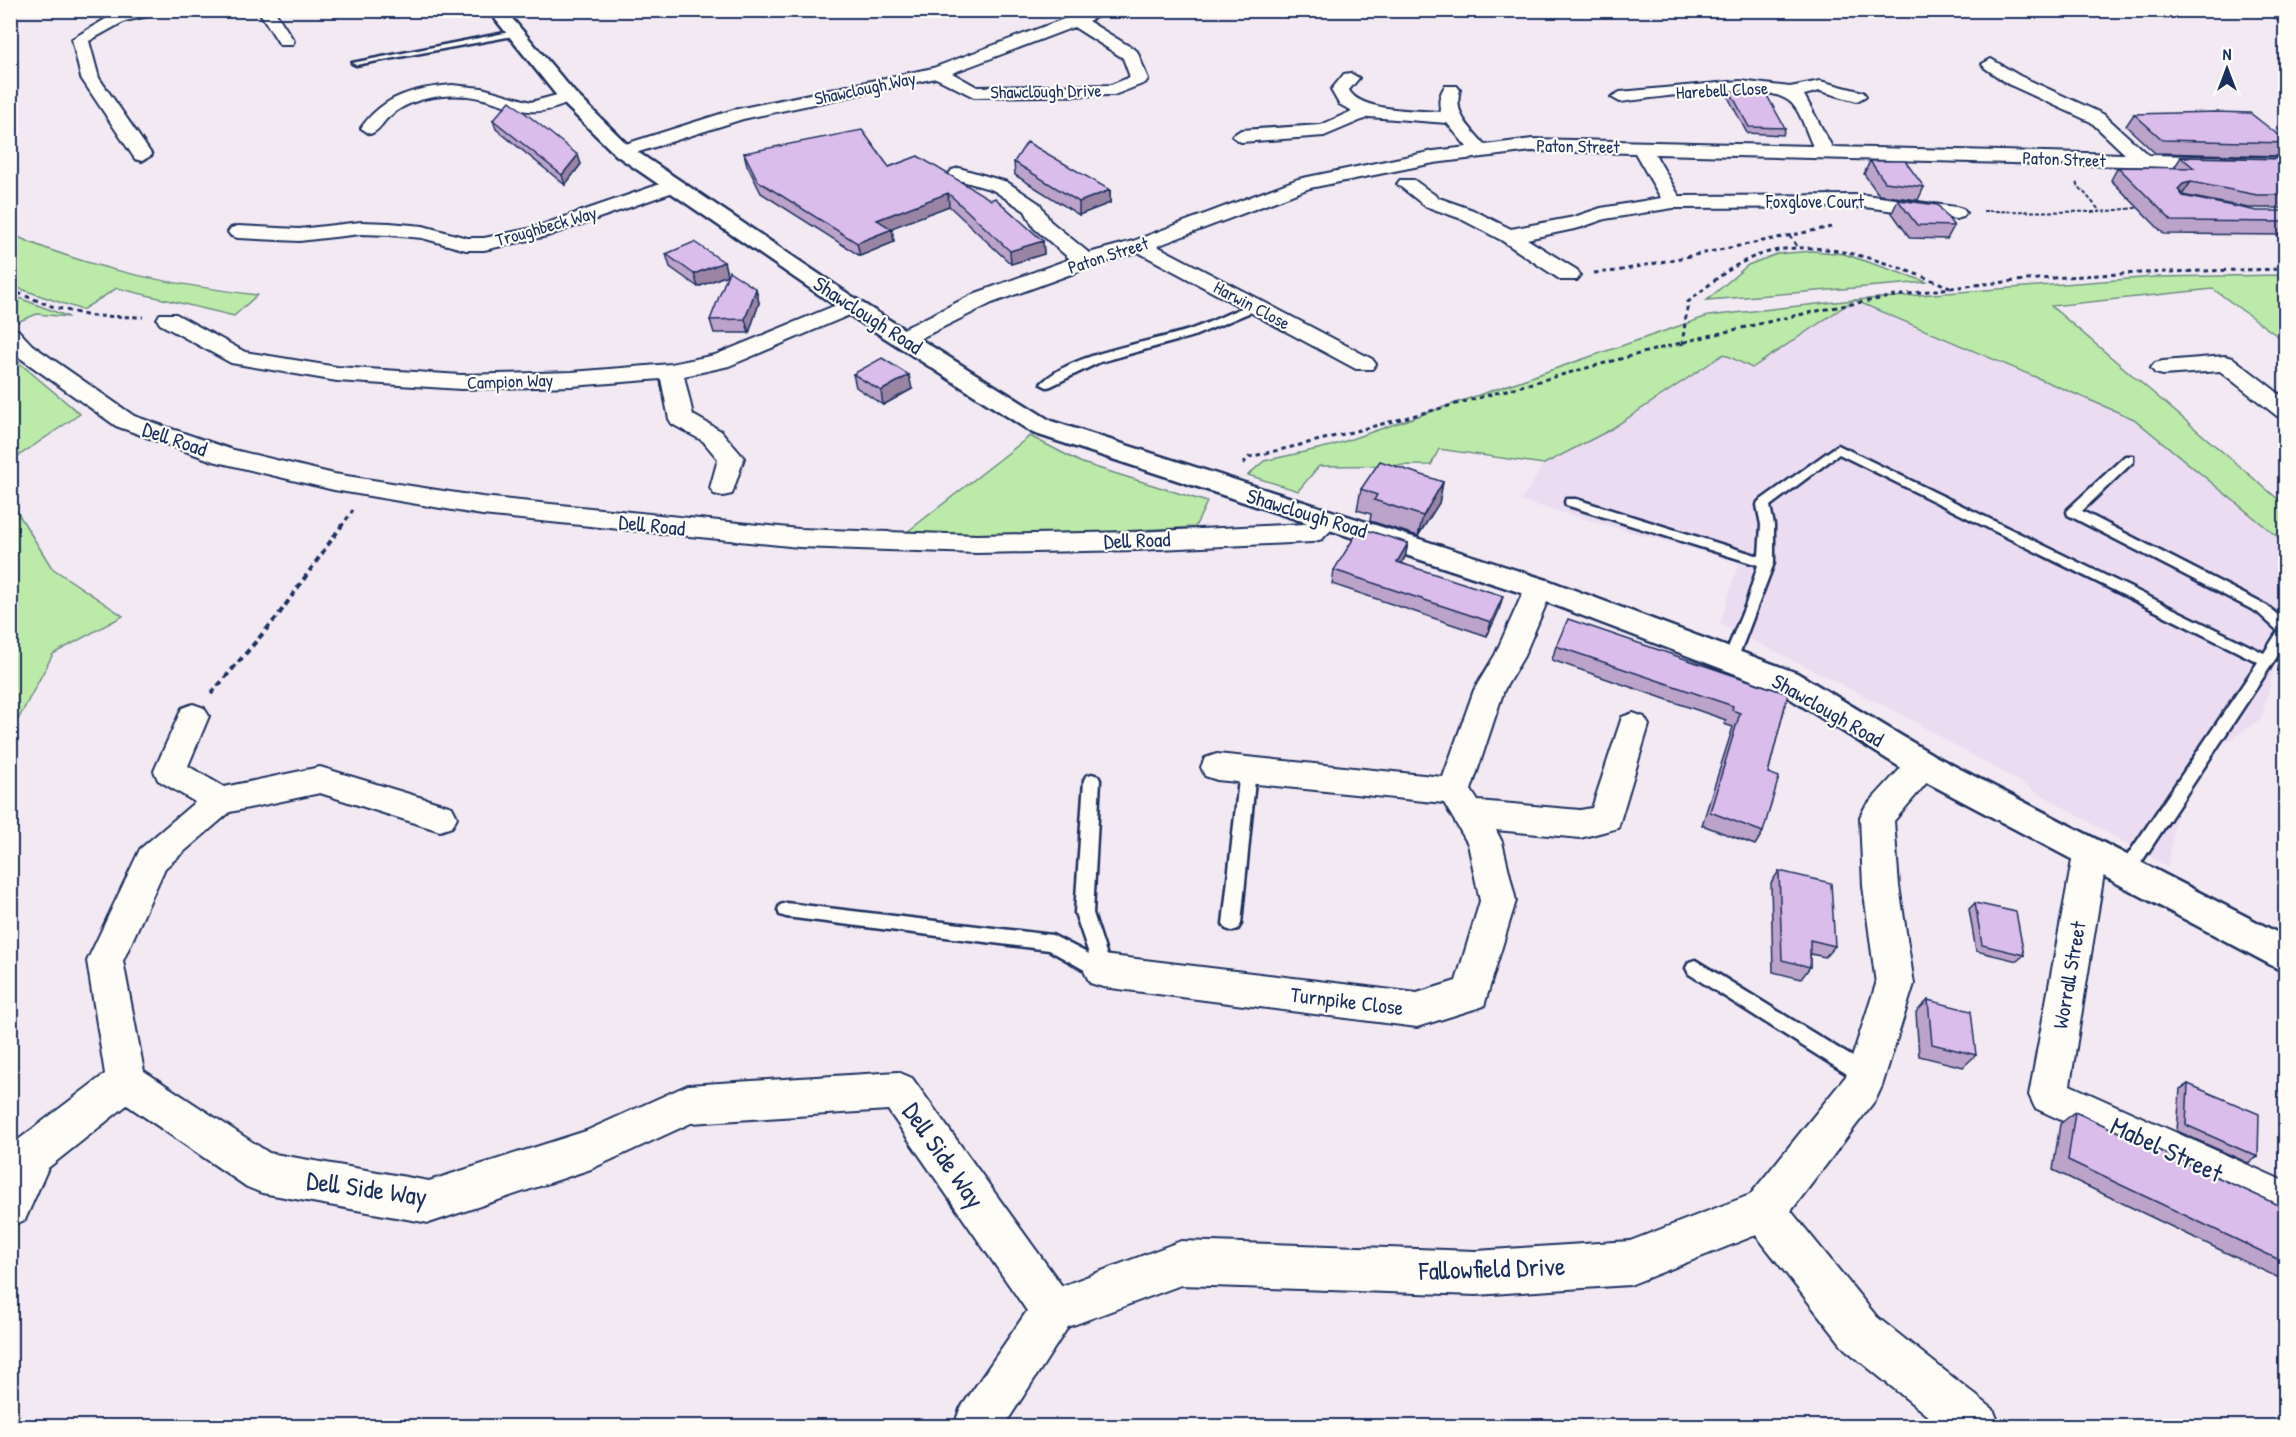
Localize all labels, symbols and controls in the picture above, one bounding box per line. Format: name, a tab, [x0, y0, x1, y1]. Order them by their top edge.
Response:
north arrow	[2197, 39, 2257, 99]
text: N	[2223, 43, 2232, 65]
street label: Shawclough Way	[812, 65, 918, 111]
street label: Harebell Close	[1675, 75, 1769, 105]
street label: Shawclough Drive	[990, 78, 1102, 104]
street label: Paton Street	[1536, 133, 1621, 159]
street label: Paton Street	[2022, 145, 2107, 173]
street label: Foxglove Court	[1765, 189, 1865, 214]
street label: Troughbeck Way	[492, 200, 600, 252]
street label: Paton Street	[1065, 230, 1152, 280]
street label: Shawclough Road	[808, 269, 928, 361]
street label: Harwin Close	[1209, 274, 1295, 336]
street label: Campion Way	[466, 367, 554, 395]
street label: Dell Road	[139, 414, 211, 464]
street label: Shawclough Road	[1243, 481, 1371, 545]
street label: Dell Road	[617, 507, 687, 543]
street label: Dell Road	[1103, 524, 1171, 556]
street label: Shawclough Road	[1767, 666, 1889, 754]
street label: Worrall Street	[2045, 918, 2093, 1031]
street label: Turnpike Close	[1289, 980, 1405, 1022]
street label: Dell Side Way	[895, 1095, 993, 1215]
street label: Mabel Street	[2105, 1108, 2230, 1191]
street label: Dell Side Way	[304, 1162, 430, 1214]
street label: Fallowfield Drive	[1417, 1248, 1566, 1288]

